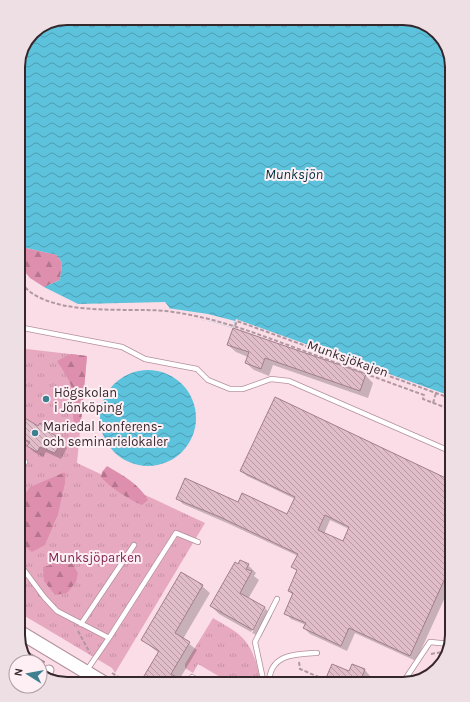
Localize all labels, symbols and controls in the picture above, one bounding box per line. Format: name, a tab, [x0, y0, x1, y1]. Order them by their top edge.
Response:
water label: Munksjön	[265, 166, 323, 183]
street label: Munksjökajen	[305, 337, 390, 380]
place label: Högskolan i Jönköping	[54, 385, 123, 415]
marker: Högskolan i Jönköping	[41, 394, 51, 404]
place label: Mariedal konferens- och seminarielokaler	[43, 419, 168, 449]
marker: Mariedal konferens- och seminarielokaler	[30, 428, 40, 438]
park label: Munksjöparken	[48, 550, 142, 565]
north arrow	[8, 654, 48, 694]
text: N	[12, 667, 26, 677]

